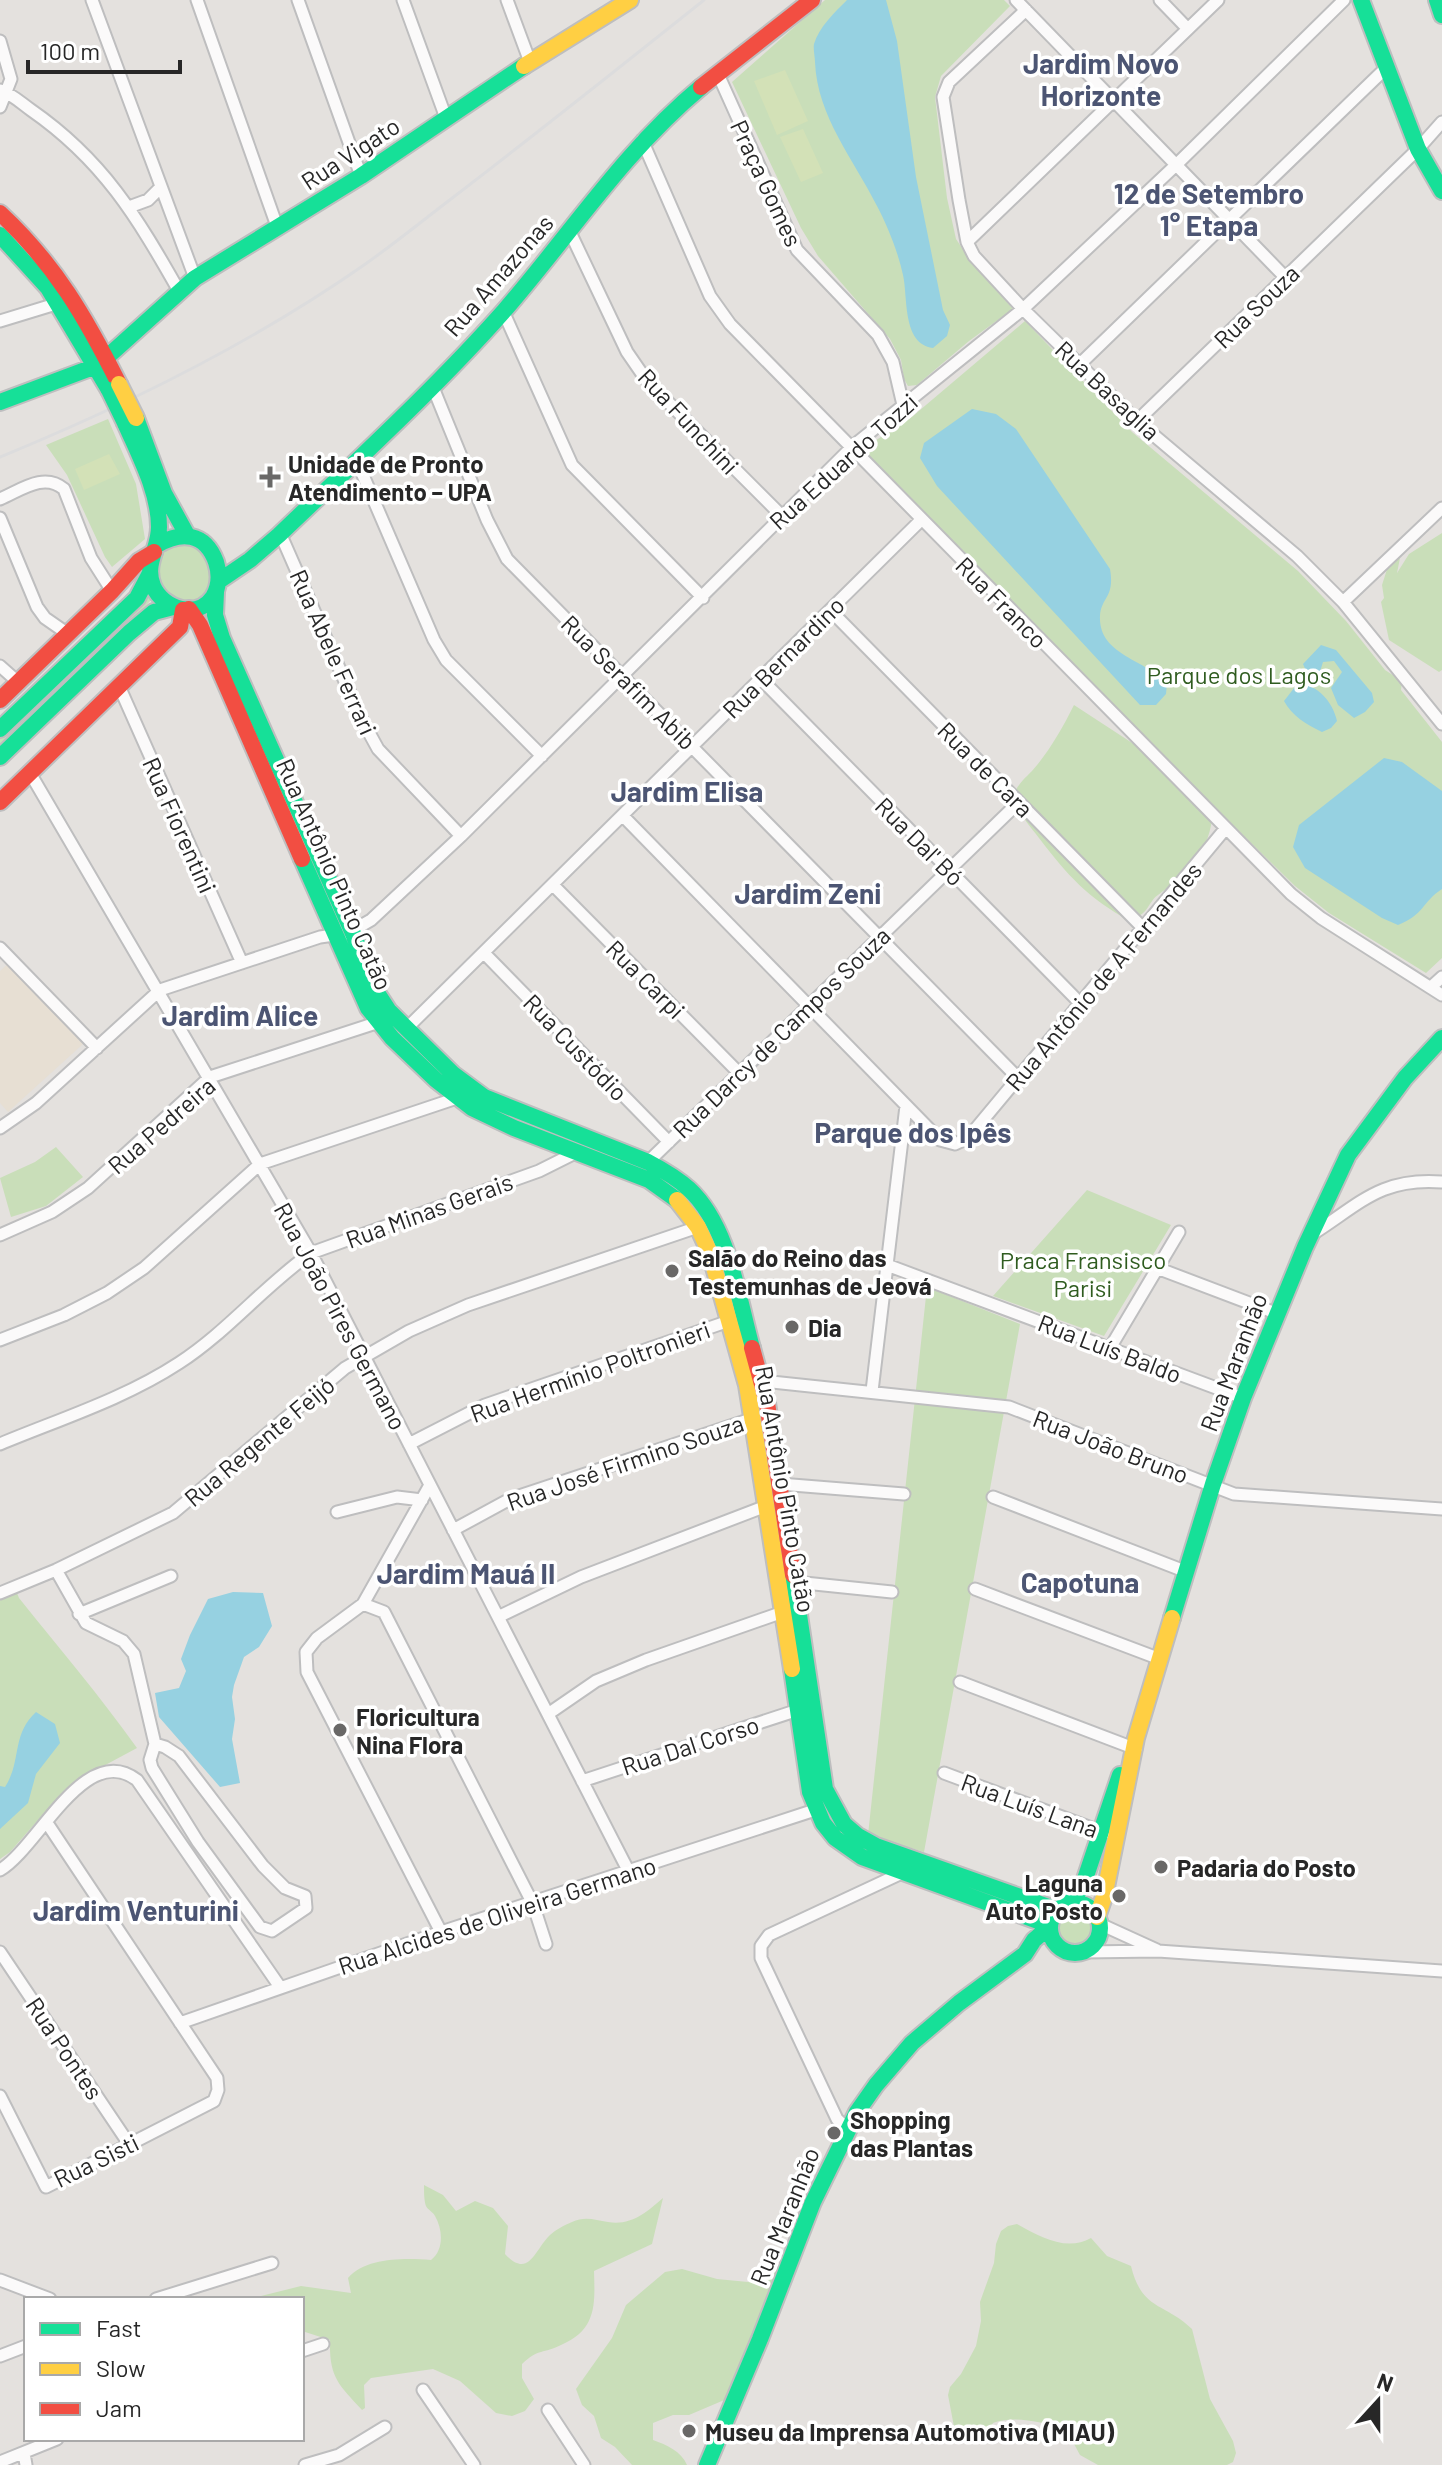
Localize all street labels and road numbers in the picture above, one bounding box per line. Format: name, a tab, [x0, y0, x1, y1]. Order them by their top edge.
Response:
street label: Rua Vigato	[295, 111, 405, 195]
street label: Praça Gomes	[725, 115, 809, 251]
street label: Rua Amazonas	[437, 208, 559, 342]
street label: Rua Souza	[1207, 258, 1305, 354]
street label: Rua Basaglia	[1050, 334, 1166, 446]
street label: Rua Funchini	[633, 362, 745, 480]
street label: Rua Eduardo Tozzi	[763, 387, 923, 535]
street label: Rua Franco	[950, 550, 1054, 654]
street label: Rua Abele Ferrari	[285, 565, 383, 739]
street label: Rua Bernardino	[716, 590, 850, 724]
street label: Rua Serafim Abib	[556, 609, 702, 755]
street label: Rua de Cara	[932, 715, 1040, 823]
street label: Rua Fiorentini	[137, 753, 223, 897]
street label: Rua Antônio Pinto Catão	[271, 754, 399, 994]
street label: Rua Dal' Bó	[870, 791, 970, 891]
street label: Rua Antônio de A Fernandes	[999, 856, 1207, 1096]
street label: Rua Darcy de Campos Souza	[666, 920, 896, 1144]
street label: Rua Carpi	[601, 934, 691, 1024]
street label: Rua Custódio	[518, 988, 634, 1106]
street label: Rua Pedreira	[101, 1071, 221, 1179]
street label: Rua Minas Gerais	[342, 1166, 516, 1254]
street label: Rua João Pires Germano	[269, 1197, 413, 1435]
street label: Rua Maranhão	[1193, 1289, 1273, 1435]
street label: Rua Luís Baldo	[1034, 1307, 1186, 1389]
street label: Rua Hermínio Poltronieri	[466, 1314, 714, 1428]
street label: Rua Antônio Pinto Catão	[750, 1363, 822, 1615]
street label: Rua Regente Feijó	[178, 1370, 340, 1512]
street label: Rua João Bruno	[1029, 1403, 1193, 1489]
street label: Rua José Firmino Souza	[503, 1408, 747, 1516]
street label: Rua Dal Corso	[618, 1709, 762, 1781]
street label: Rua Luís Lana	[958, 1767, 1102, 1843]
street label: Rua Alcides de Oliveira Germano	[334, 1850, 660, 1980]
street label: Rua Pontes	[20, 1991, 110, 2105]
street label: Rua Sisti	[49, 2127, 143, 2193]
street label: Rua Maranhão	[743, 2143, 825, 2289]

